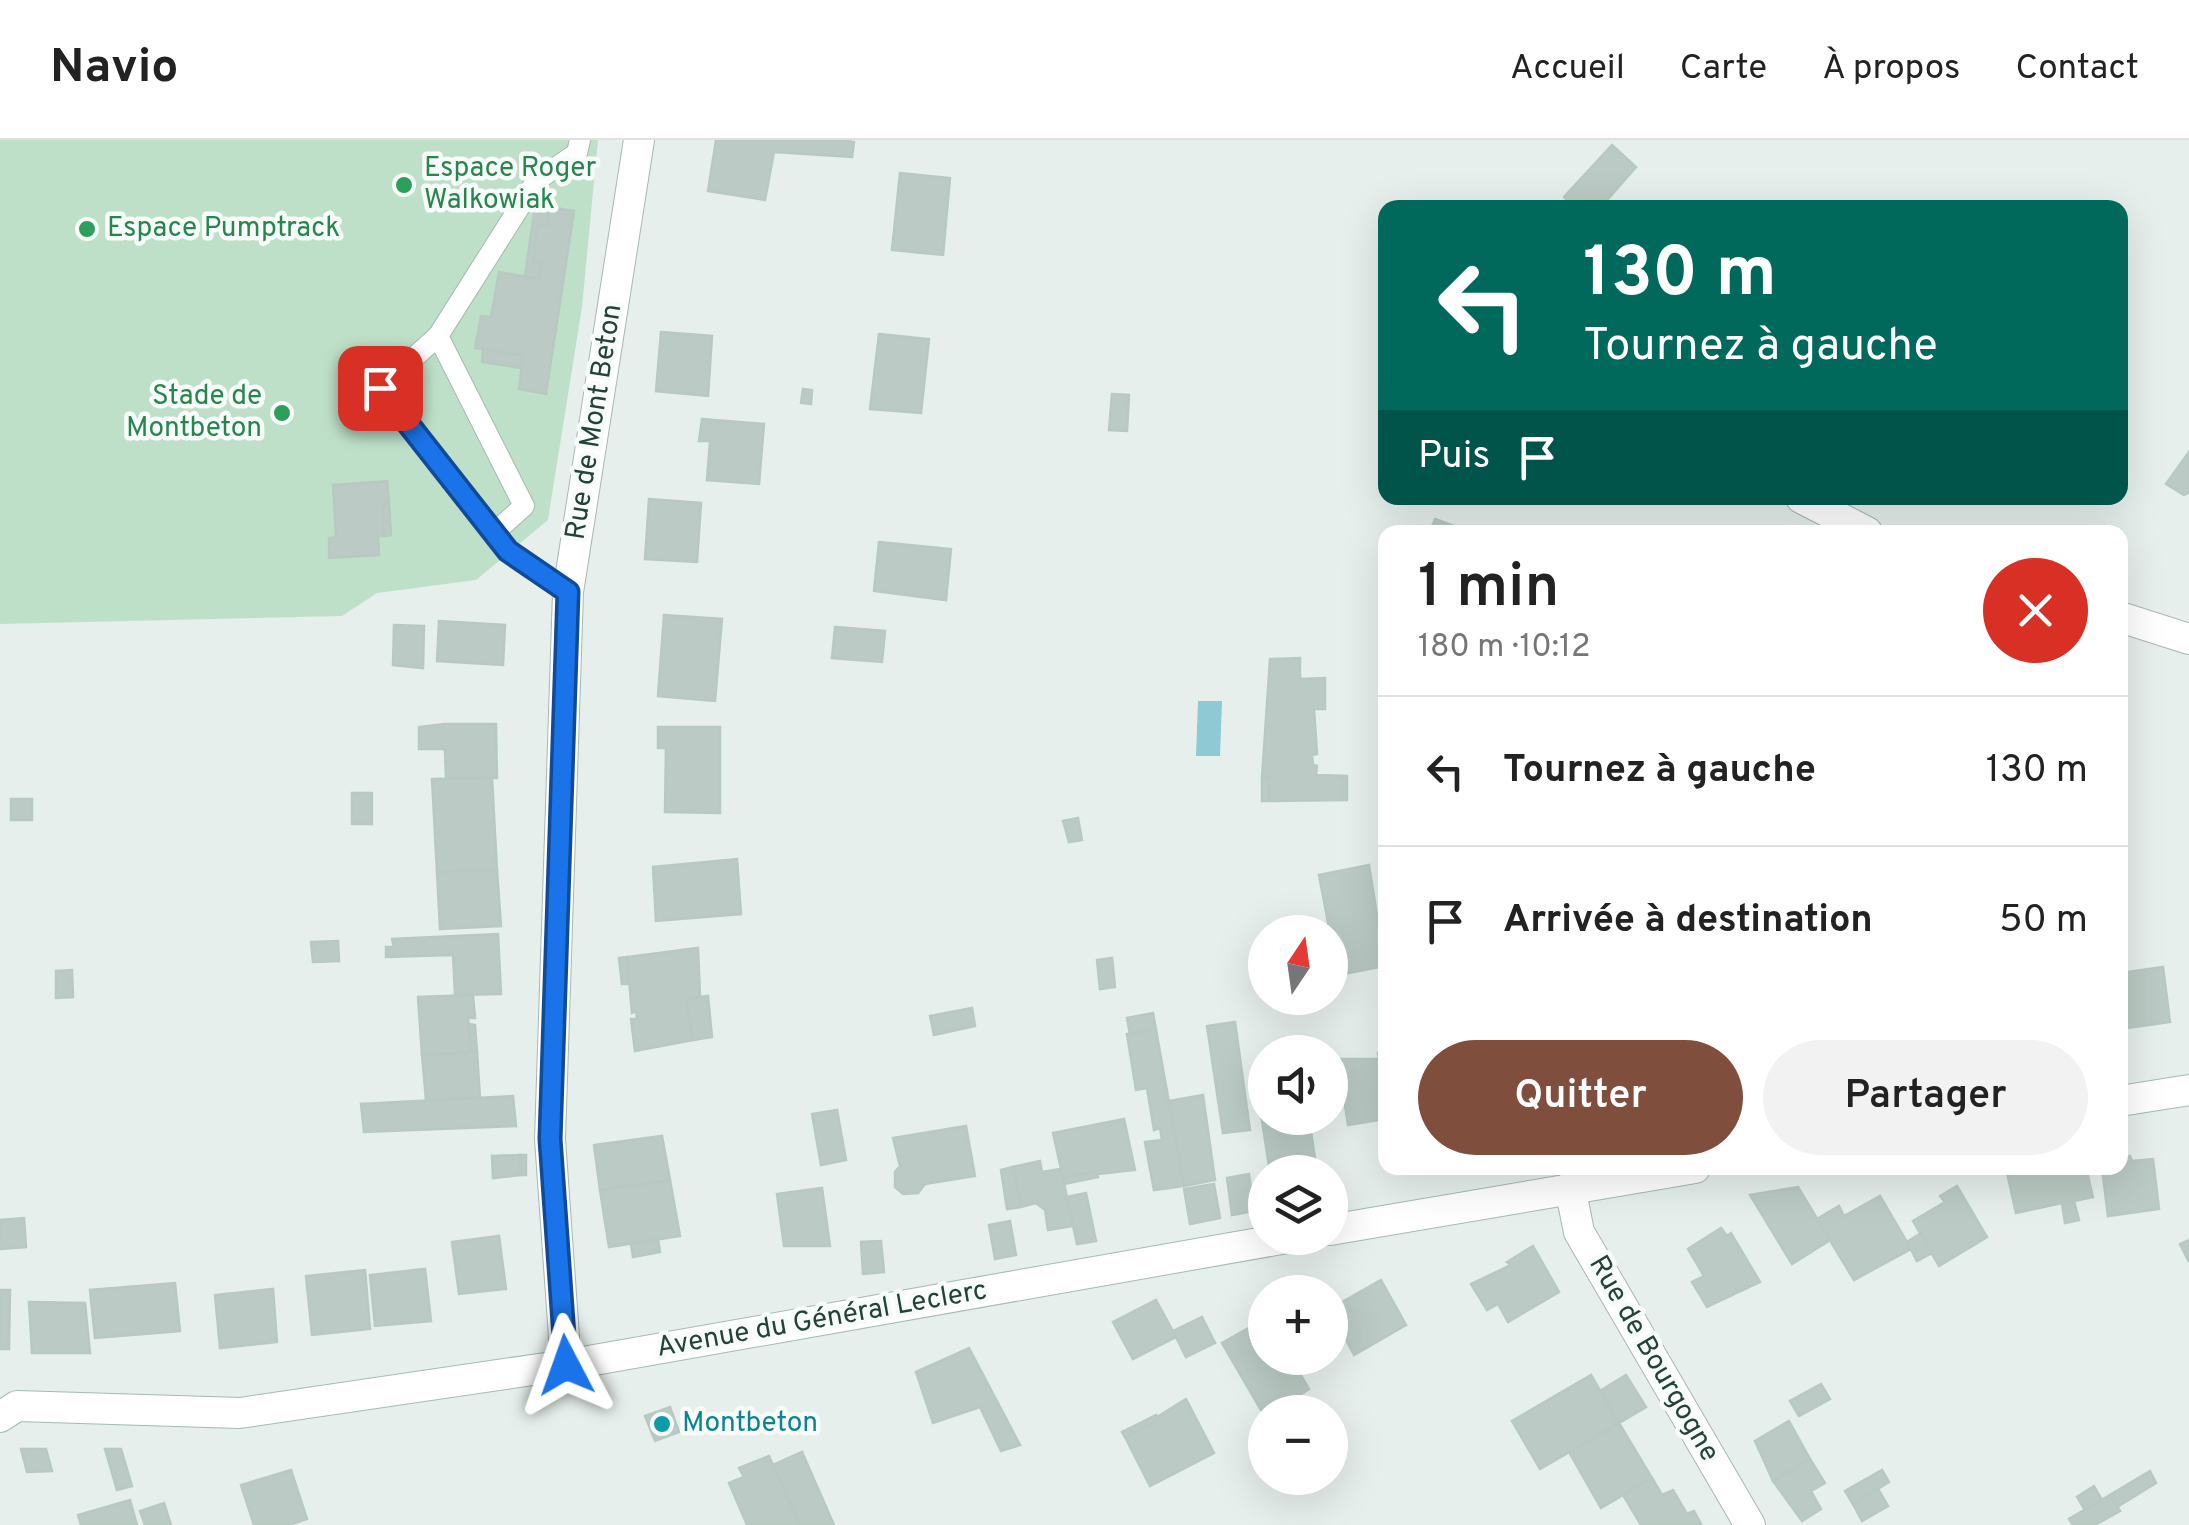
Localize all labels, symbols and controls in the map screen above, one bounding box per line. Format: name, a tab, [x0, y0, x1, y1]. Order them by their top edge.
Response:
text: Navio	[50, 39, 178, 99]
text: Accueil	[1510, 47, 1625, 91]
text: Carte	[1680, 47, 1767, 91]
text: À propos	[1822, 47, 1960, 91]
text: Contact	[2015, 47, 2139, 91]
place label: Espace Roger Walkowiak	[424, 151, 597, 219]
marker: Espace Roger Walkowiak	[393, 174, 415, 196]
place label: Espace Pumptrack	[107, 211, 340, 247]
marker: Espace Pumptrack	[76, 218, 98, 240]
text: 130 m	[1583, 232, 1777, 321]
icon: left	[1418, 240, 1548, 370]
street label: Rue de Mont Beton	[559, 301, 631, 543]
text: Tournez à gauche	[1583, 319, 1938, 376]
pin	[338, 346, 423, 431]
icon: arrive	[353, 361, 408, 416]
place label: Stade de Montbeton	[126, 379, 262, 447]
marker: Stade de Montbeton	[271, 402, 293, 424]
icon: arrive	[1510, 430, 1565, 485]
text: Puis	[1418, 433, 1490, 482]
text: 1 min	[1418, 552, 1559, 628]
button: close	[1983, 558, 2088, 663]
text: 180 m · 10:12	[1418, 628, 1591, 668]
icon: left	[1418, 744, 1473, 799]
text: Tournez à gauche	[1503, 747, 1816, 796]
text: 130 m	[1986, 747, 2088, 796]
icon: arrive	[1418, 894, 1473, 949]
text: Arrivée à destination	[1503, 897, 1873, 946]
text: 50 m	[1999, 897, 2088, 946]
north arrow	[1248, 915, 1348, 1015]
map controls	[1248, 915, 1348, 1495]
button: sound	[1248, 1035, 1348, 1135]
button: Quitter	[1418, 1040, 1743, 1155]
button: Partager	[1763, 1040, 2088, 1155]
button: layers	[1248, 1155, 1348, 1255]
street label: Rue de Bourgogne	[1579, 1249, 1727, 1469]
street label: Avenue du Général Leclerc	[654, 1273, 990, 1367]
button: +	[1248, 1275, 1348, 1375]
position arrow	[514, 1313, 618, 1417]
button: −	[1248, 1395, 1348, 1495]
place label: Montbeton	[682, 1406, 818, 1442]
marker: Montbeton	[651, 1413, 673, 1435]

